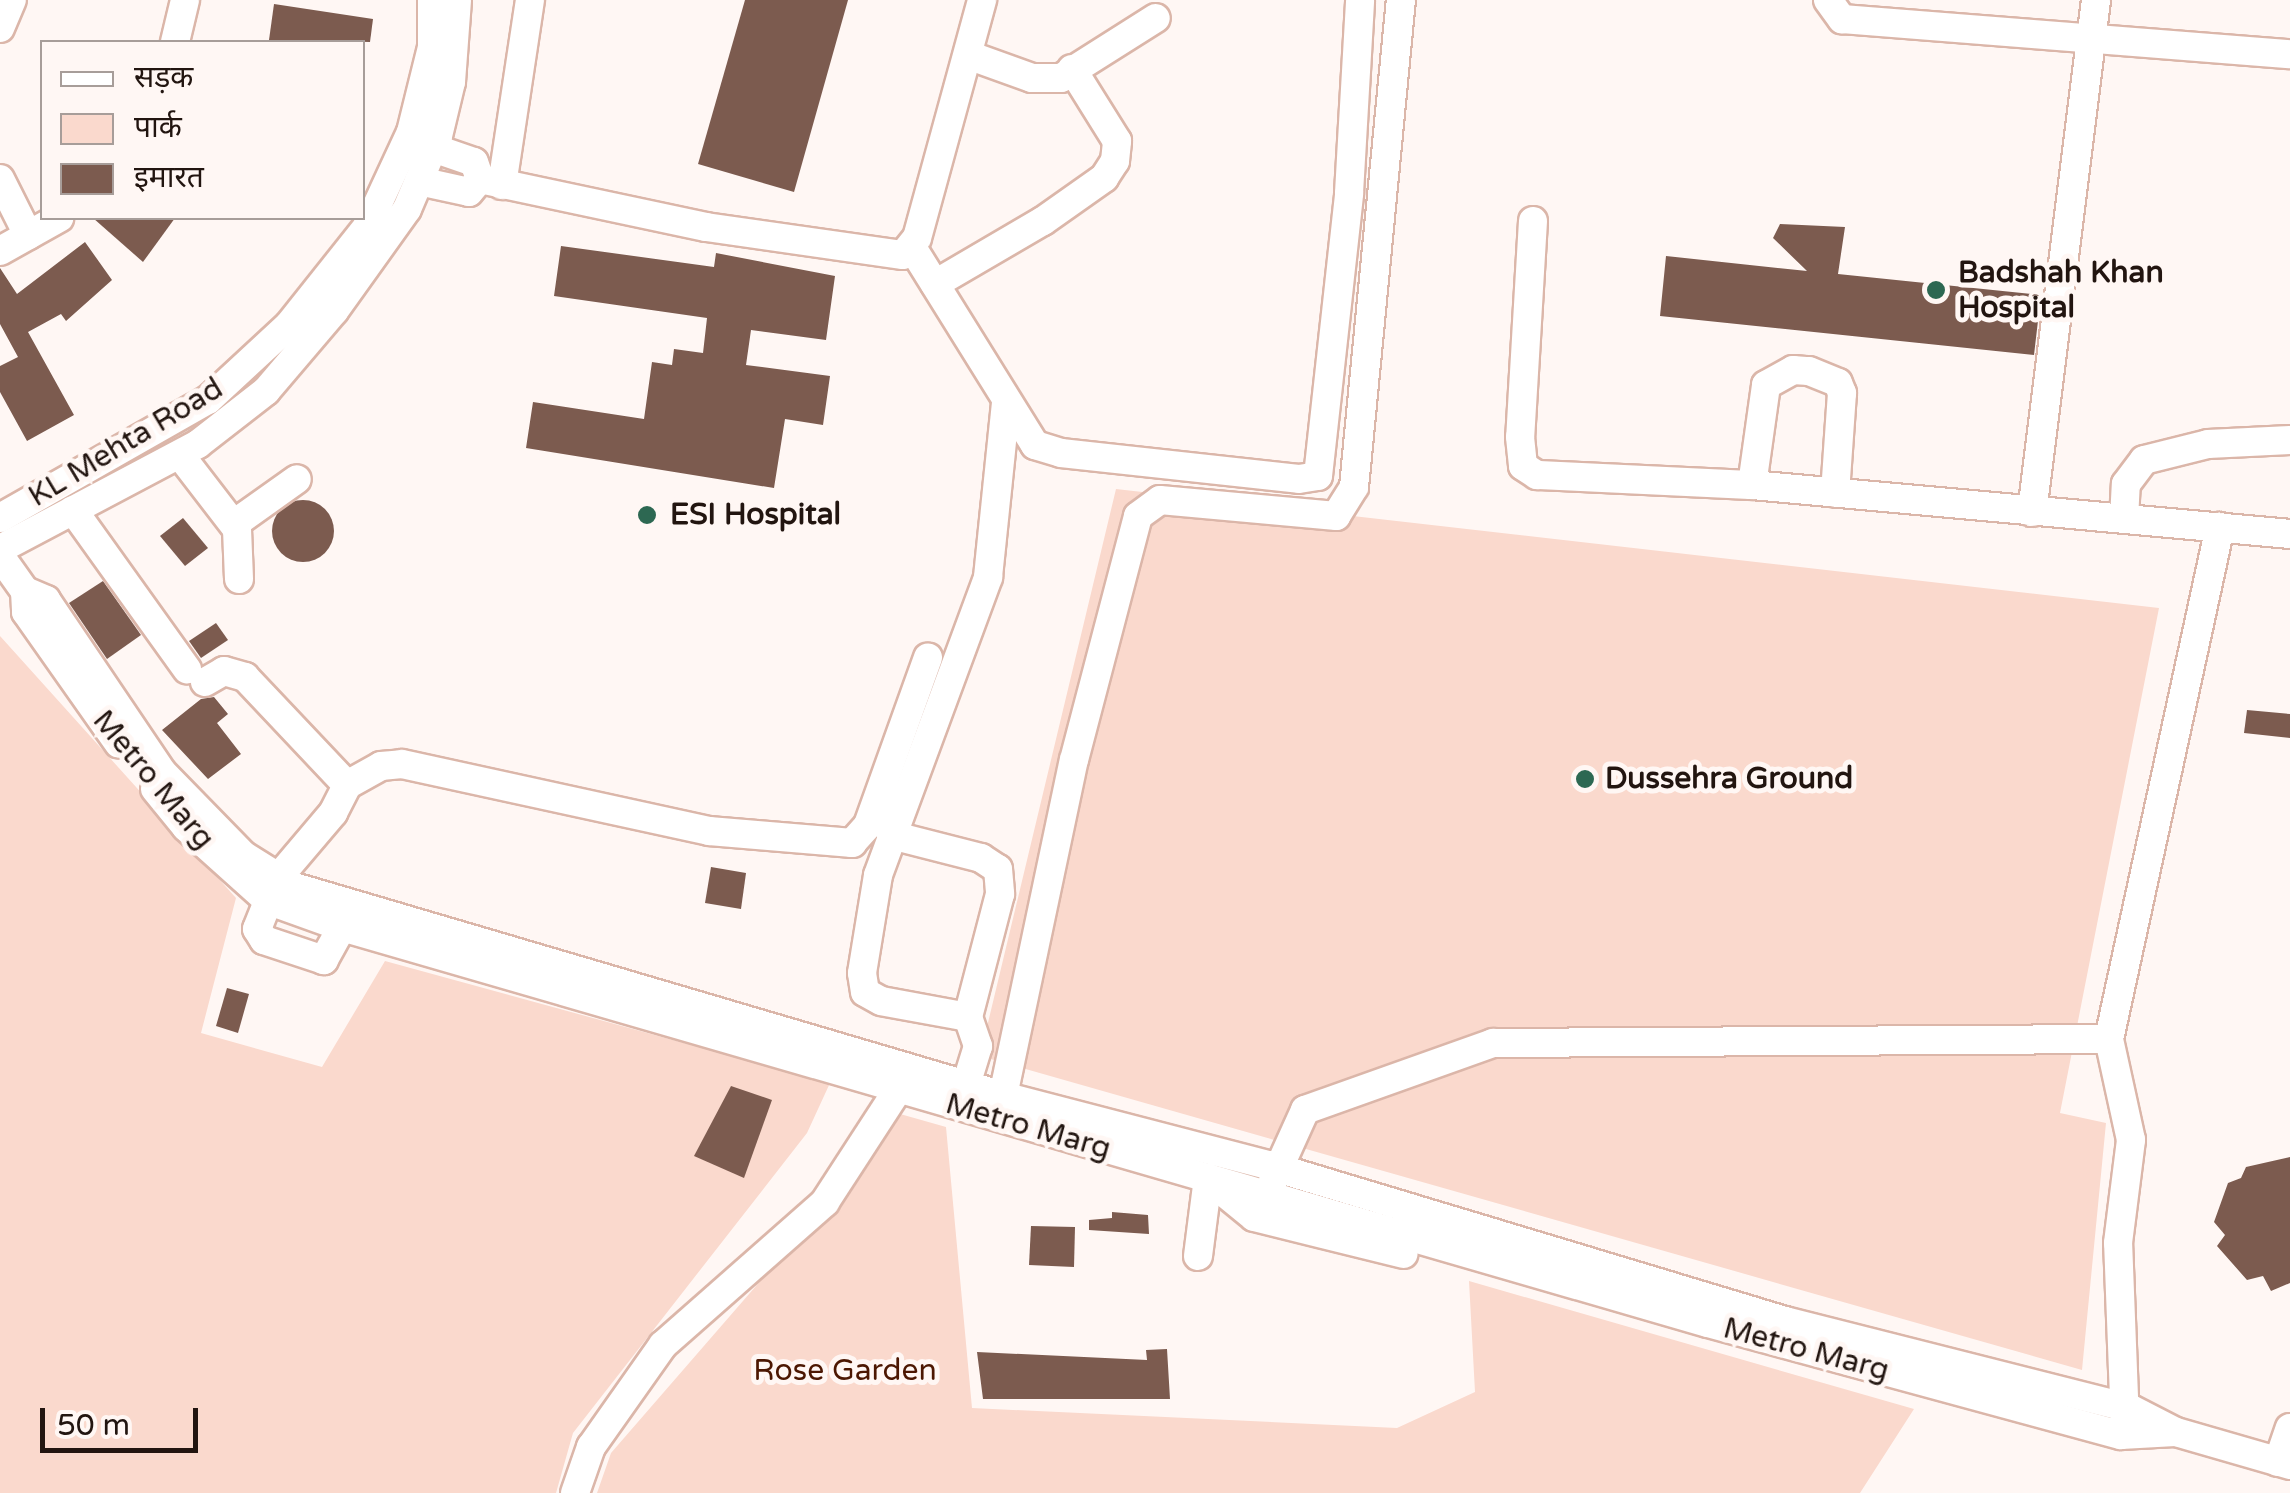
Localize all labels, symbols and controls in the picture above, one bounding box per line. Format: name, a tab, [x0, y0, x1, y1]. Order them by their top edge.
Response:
legend	[40, 40, 365, 220]
text: सड़क	[134, 59, 193, 96]
text: पार्क	[134, 109, 182, 146]
text: इमारत	[134, 159, 204, 196]
place label: Badshah Khan Hospital	[1958, 255, 2164, 326]
marker: Badshah Khan Hospital	[1923, 277, 1949, 303]
street label: KL Mehta Road	[22, 371, 230, 515]
place label: ESI Hospital	[670, 497, 841, 533]
marker: ESI Hospital	[634, 502, 660, 528]
street label: Metro Marg	[85, 703, 221, 857]
place label: Dussehra Ground	[1605, 761, 1853, 797]
marker: Dussehra Ground	[1574, 768, 1596, 790]
street label: Metro Marg	[941, 1086, 1115, 1168]
street label: Metro Marg	[1719, 1311, 1893, 1389]
park label: Rose Garden	[753, 1353, 937, 1389]
scale bar	[45, 1388, 202, 1450]
text: 50 m	[57, 1407, 130, 1444]

